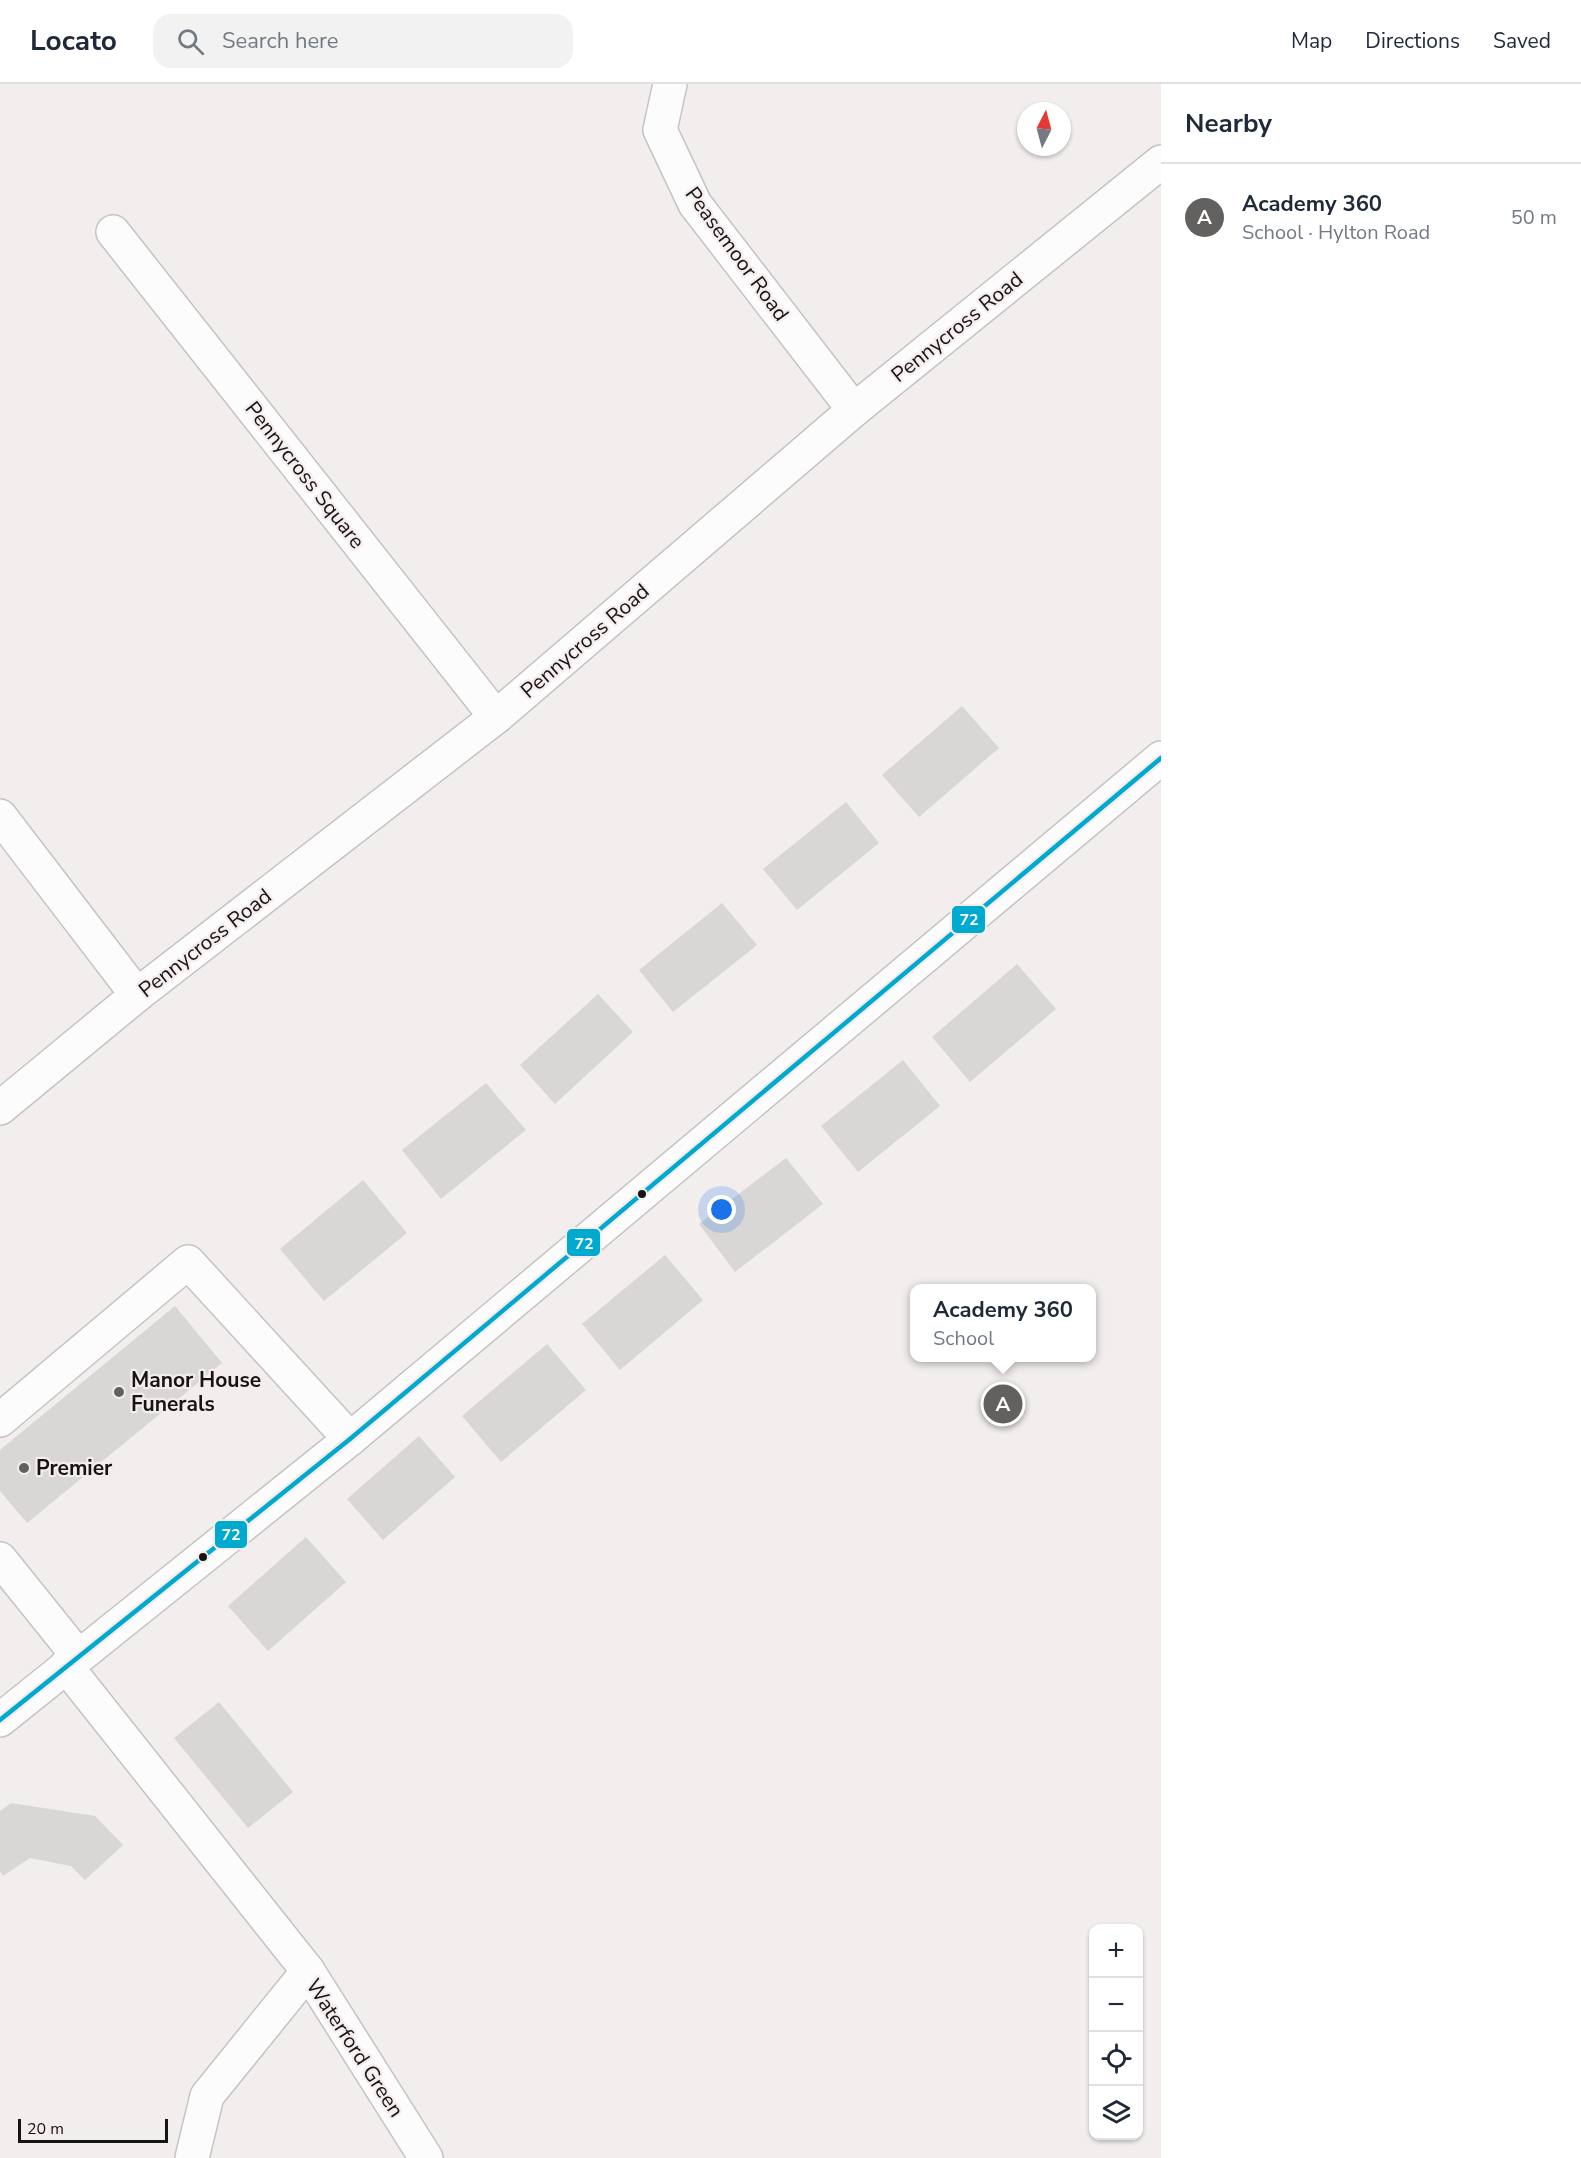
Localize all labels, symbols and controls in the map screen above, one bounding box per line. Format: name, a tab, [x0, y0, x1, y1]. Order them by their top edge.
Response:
search box	[153, 14, 573, 68]
text: Locato	[30, 22, 117, 60]
icon: search	[174, 25, 207, 58]
text: Search here	[222, 26, 339, 56]
text: Map	[1291, 27, 1332, 55]
text: Directions	[1365, 27, 1460, 55]
text: Saved	[1493, 27, 1551, 55]
north arrow	[1017, 102, 1071, 156]
text: Nearby	[1185, 106, 1272, 141]
street label: Peasemoor Road	[679, 181, 795, 327]
text: Academy 360	[1242, 189, 1382, 219]
text: A	[1197, 204, 1212, 231]
text: 50 m	[1511, 204, 1557, 231]
text: School · Hylton Road	[1242, 219, 1430, 246]
street label: Pennycross Road	[885, 265, 1029, 389]
street label: Pennycross Square	[239, 396, 371, 554]
street label: Pennycross Road	[515, 577, 655, 705]
street label: Pennycross Road	[133, 882, 277, 1004]
line badge: 72	[951, 905, 986, 934]
text: 72	[959, 909, 979, 931]
unlabelled marker	[636, 1188, 648, 1200]
your location	[707, 1195, 736, 1224]
line badge: 72	[566, 1228, 601, 1257]
text: 72	[574, 1233, 594, 1255]
popup	[910, 1284, 1096, 1362]
text: Academy 360	[933, 1295, 1073, 1325]
text: School	[933, 1325, 994, 1352]
place label: Manor House Funerals	[131, 1366, 261, 1418]
pin: A	[984, 1382, 1022, 1426]
marker: Manor House Funerals	[112, 1385, 126, 1399]
place label: Premier	[36, 1454, 113, 1482]
marker: Premier	[17, 1461, 31, 1475]
line badge: 72	[214, 1520, 248, 1549]
text: 72	[221, 1524, 241, 1546]
unlabelled marker	[197, 1551, 209, 1563]
map controls	[1089, 1924, 1143, 2140]
button: +	[1089, 1924, 1143, 1978]
street label: Waterford Green	[300, 1973, 410, 2123]
button: −	[1089, 1978, 1143, 2032]
button: locate	[1089, 2032, 1143, 2086]
button: layers	[1089, 2086, 1143, 2140]
scale bar	[18, 2116, 168, 2144]
text: 20 m	[27, 2118, 64, 2140]

